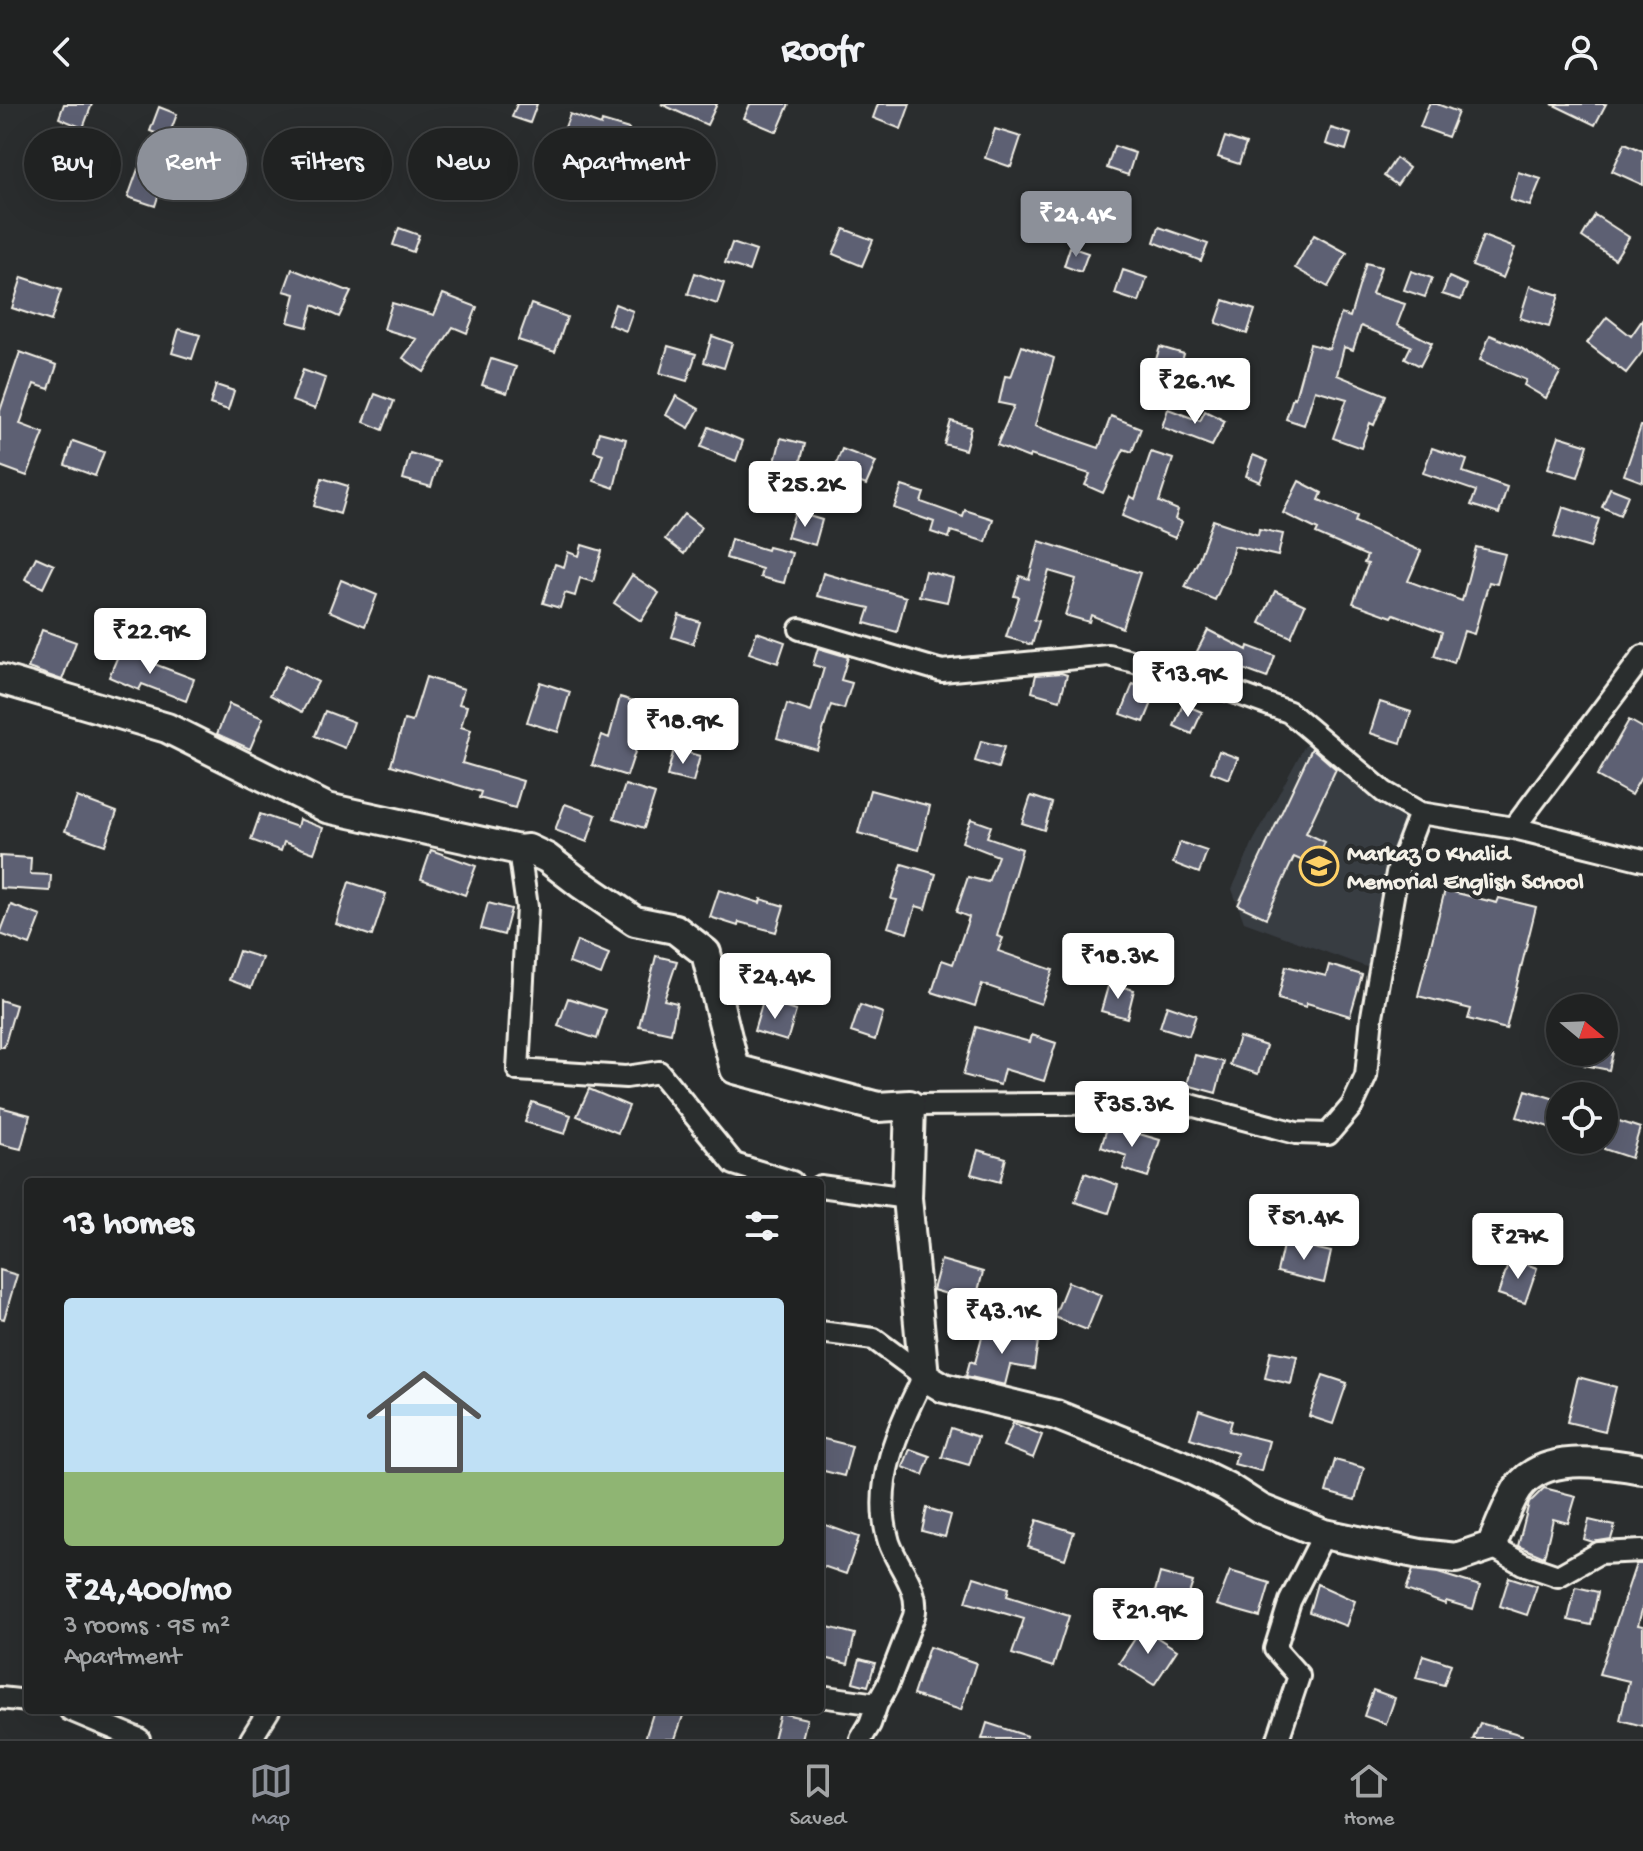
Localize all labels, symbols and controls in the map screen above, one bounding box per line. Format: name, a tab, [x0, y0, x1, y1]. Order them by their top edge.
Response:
icon: back	[40, 30, 84, 74]
icon: person	[1559, 30, 1603, 74]
text: Roofr	[782, 31, 862, 74]
chip: Buy	[24, 128, 121, 200]
chip: Rent	[137, 128, 247, 200]
chip: Filters	[263, 128, 392, 200]
chip: New	[408, 128, 518, 200]
chip: Apartment	[534, 128, 716, 200]
pin: ₹24.4K	[1011, 191, 1141, 259]
text: ₹24.4K	[1039, 201, 1113, 232]
pin: ₹26.1K	[1130, 358, 1260, 426]
text: ₹26.1K	[1158, 368, 1232, 399]
pin: ₹25.2K	[740, 461, 870, 529]
text: ₹25.2K	[767, 471, 843, 502]
pin: ₹22.9K	[85, 608, 215, 676]
text: ₹22.9K	[112, 618, 188, 649]
pin: ₹13.9K	[1123, 651, 1253, 719]
text: ₹13.9K	[1151, 661, 1225, 692]
pin: ₹18.9K	[618, 698, 748, 766]
text: ₹18.9K	[645, 708, 721, 739]
place label: Markaz O Khalid Memorial English School	[1347, 841, 1584, 898]
school or university icon: Markaz O Khalid Memorial English School	[1298, 845, 1340, 887]
pin: ₹18.3K	[1053, 933, 1183, 1001]
text: ₹18.3K	[1080, 943, 1156, 974]
pin: ₹24.4K	[710, 953, 840, 1021]
text: ₹24.4K	[738, 963, 812, 994]
north arrow	[1546, 994, 1618, 1066]
map controls	[1546, 994, 1618, 1154]
pin: ₹35.3K	[1067, 1081, 1197, 1149]
button: locate	[1546, 1082, 1618, 1154]
text: ₹35.3K	[1093, 1091, 1171, 1122]
pin: ₹51.4K	[1239, 1194, 1369, 1262]
icon: filters	[740, 1204, 784, 1248]
text: ₹51.4K	[1267, 1204, 1341, 1235]
text: 13 homes	[64, 1206, 194, 1246]
pin: ₹27K	[1471, 1213, 1565, 1281]
text: ₹27K	[1490, 1223, 1546, 1254]
pin: ₹43.1K	[937, 1288, 1067, 1356]
text: ₹43.1K	[965, 1298, 1039, 1329]
icon: home	[352, 1350, 496, 1494]
text: ₹24,400/mo	[64, 1572, 232, 1612]
pin: ₹21.9K	[1083, 1588, 1213, 1656]
text: ₹21.9K	[1111, 1598, 1185, 1629]
text: 3 rooms · 95 m²	[64, 1612, 230, 1643]
text: Apartment	[64, 1643, 181, 1674]
tab: Map	[249, 1759, 293, 1833]
tab: Saved	[790, 1759, 846, 1833]
tab: Home	[1343, 1759, 1394, 1833]

